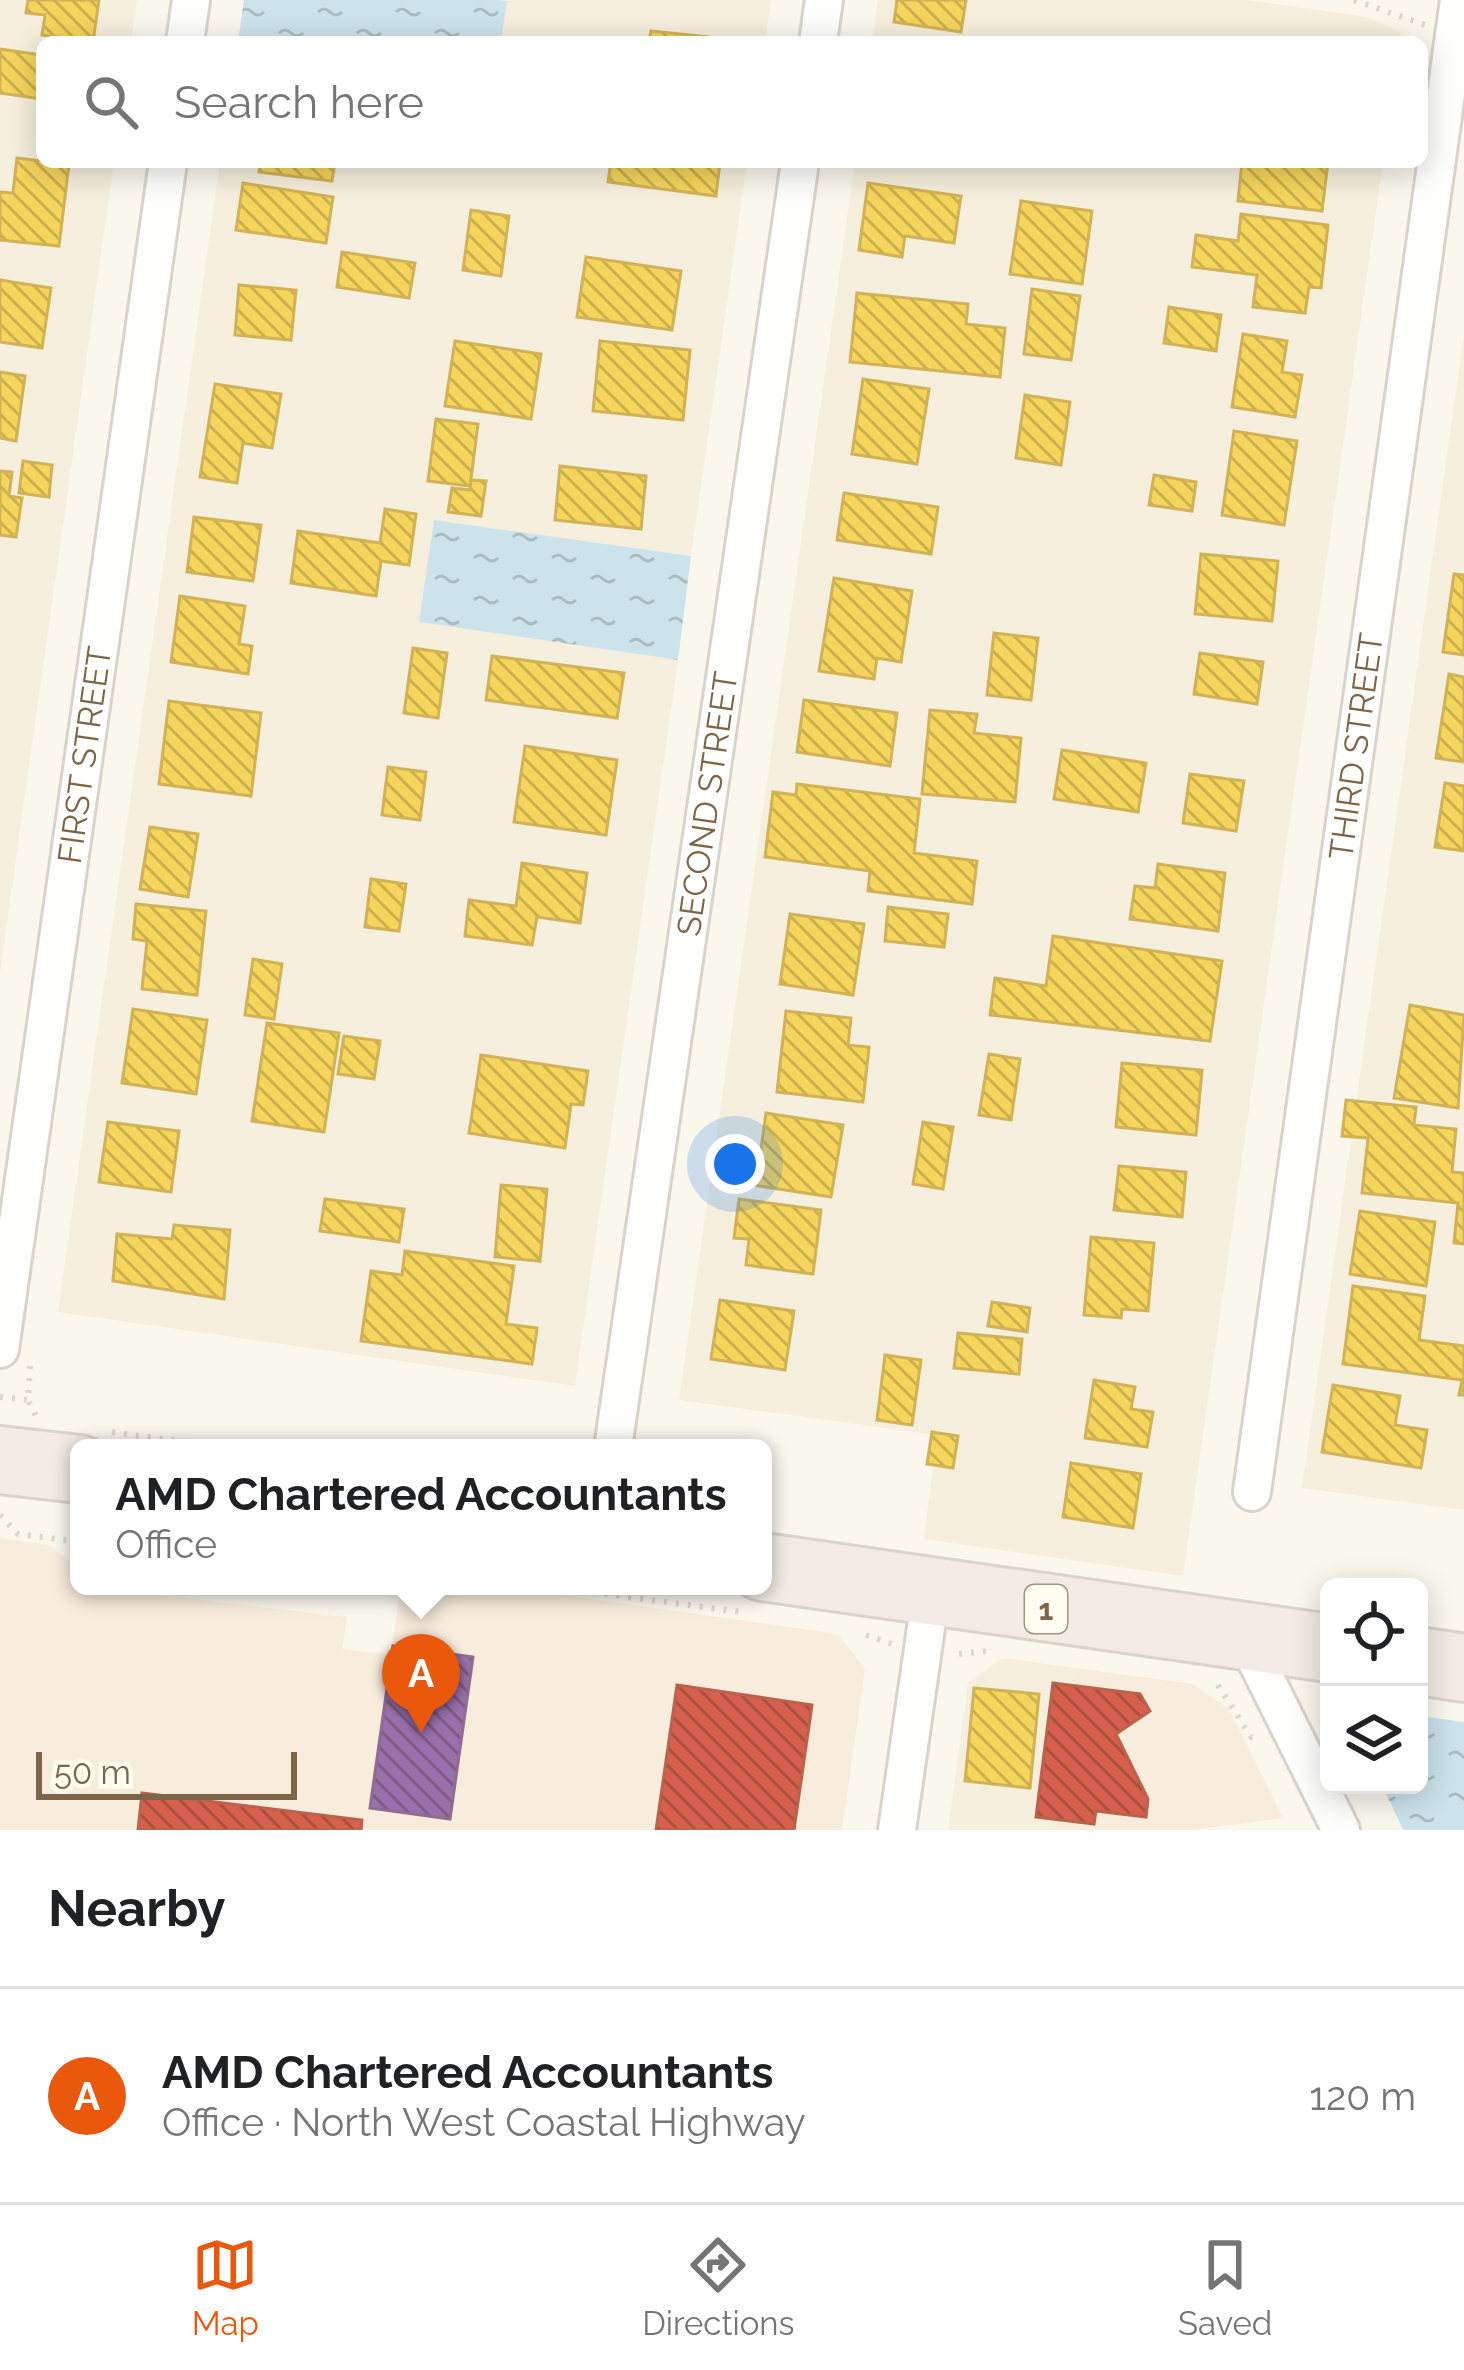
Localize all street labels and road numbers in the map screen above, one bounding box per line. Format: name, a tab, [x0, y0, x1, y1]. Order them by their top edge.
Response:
street label: THIRD STREET	[1320, 630, 1390, 862]
street label: FIRST STREET	[49, 644, 119, 866]
street label: SECOND STREET	[668, 669, 745, 938]
road number: 1	[1025, 1585, 1067, 1633]

